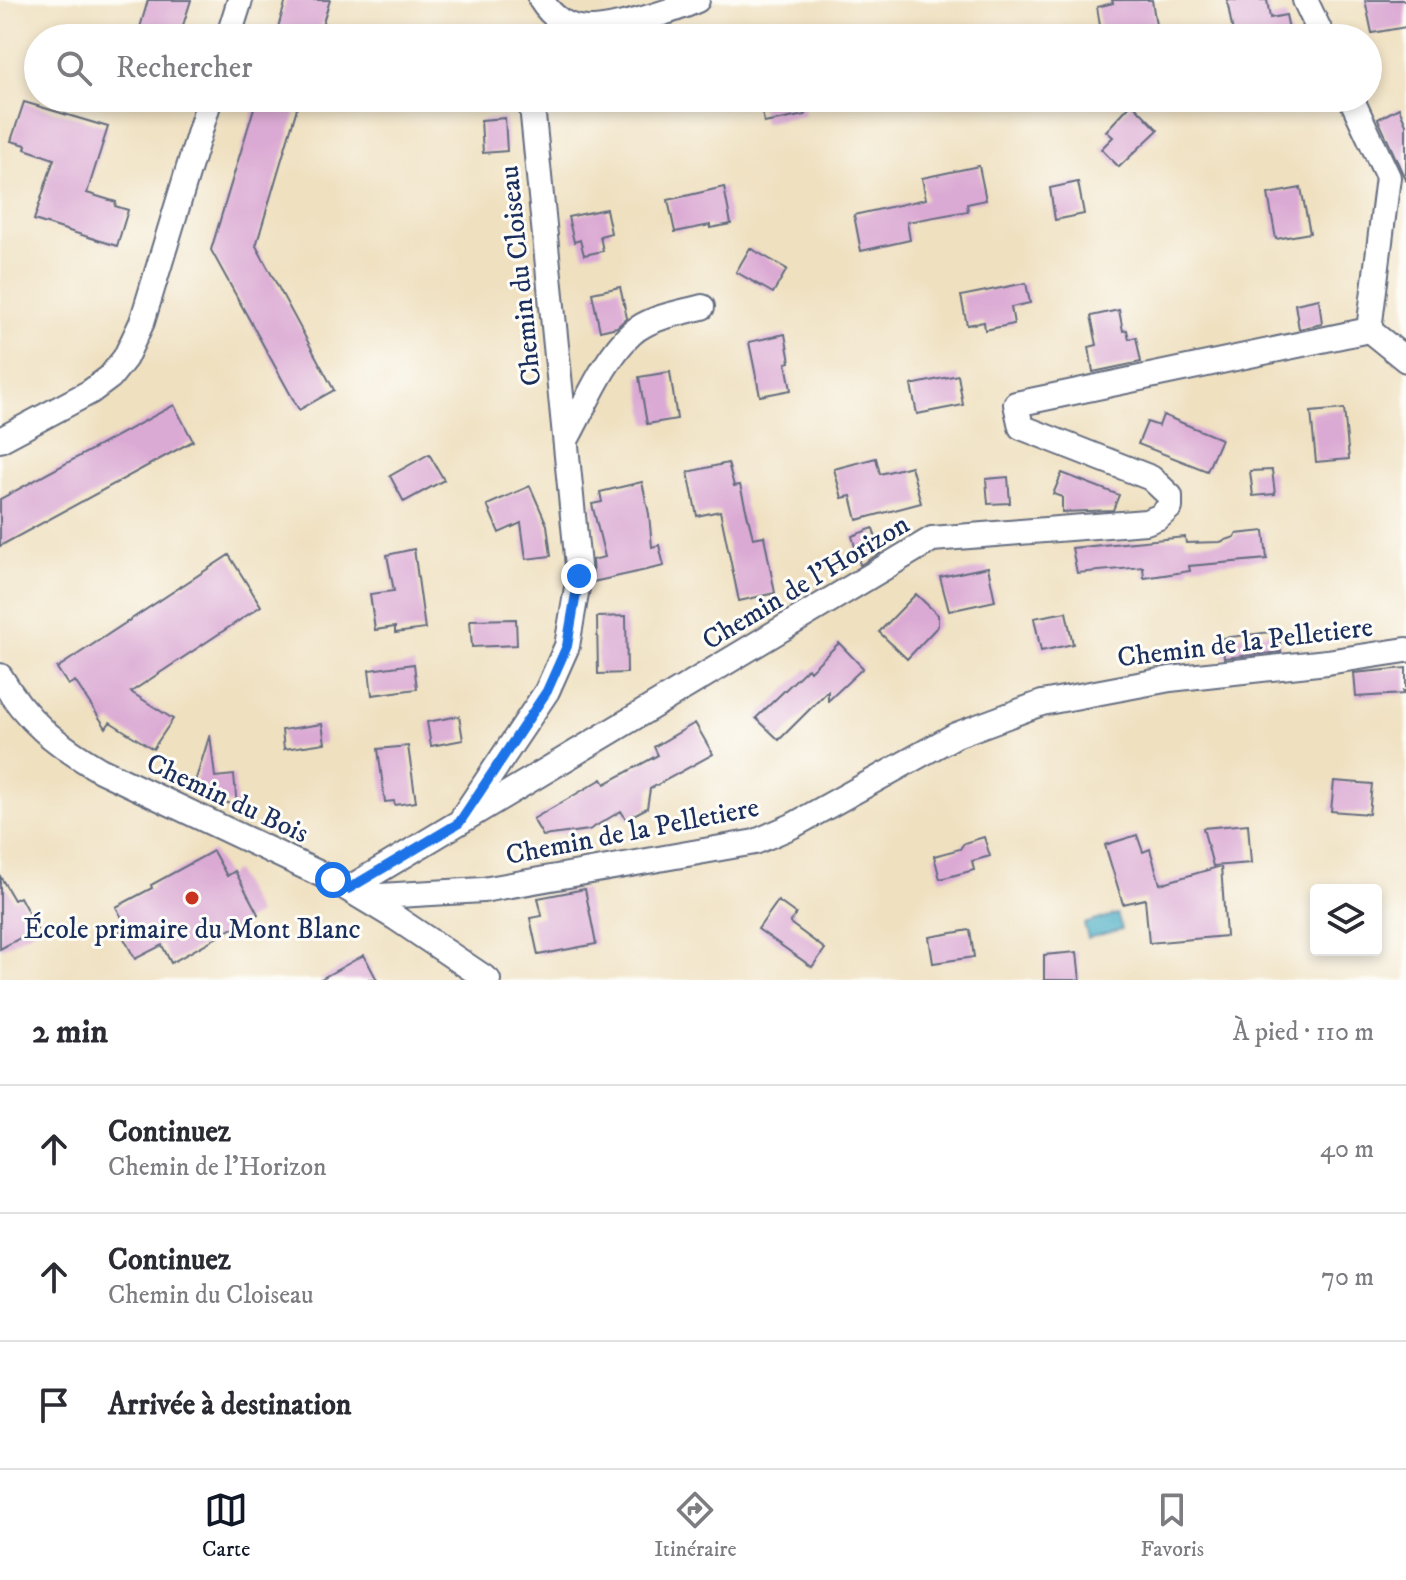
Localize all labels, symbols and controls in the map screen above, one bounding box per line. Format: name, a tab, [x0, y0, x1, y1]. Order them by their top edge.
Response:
search box	[24, 24, 1382, 112]
icon: search	[52, 46, 96, 90]
text: Rechercher	[116, 50, 252, 87]
street label: Chemin du Cloiseau	[492, 164, 549, 388]
street label: Chemin de l'Horizon	[696, 506, 916, 658]
route end	[561, 558, 597, 594]
street label: Chemin de la Pelletiere	[1115, 609, 1375, 676]
street label: Chemin du Bois	[141, 745, 314, 851]
street label: Chemin de la Pelletiere	[503, 790, 762, 873]
route start	[315, 862, 351, 898]
map controls	[1310, 884, 1382, 956]
button: layers	[1310, 884, 1382, 956]
marker: École primaire du Mont Blanc	[183, 889, 201, 907]
place label: École primaire du Mont Blanc	[23, 912, 361, 947]
text: 2 min	[32, 1011, 108, 1053]
text: À pied · 110 m	[1233, 1016, 1374, 1049]
text: Continuez	[108, 1114, 231, 1151]
icon: ahead	[32, 1127, 76, 1171]
text: 40 m	[1320, 1133, 1374, 1166]
text: Chemin de l'Horizon	[108, 1151, 327, 1184]
text: Continuez	[108, 1242, 231, 1279]
icon: ahead	[32, 1255, 76, 1299]
text: 70 m	[1321, 1261, 1374, 1294]
text: Chemin du Cloiseau	[108, 1279, 314, 1312]
icon: arrive	[32, 1383, 76, 1427]
text: Arrivée à destination	[108, 1387, 352, 1424]
tab: Carte	[202, 1488, 250, 1563]
tab: Itinéraire	[654, 1488, 737, 1563]
tab: Favoris	[1141, 1488, 1204, 1563]

